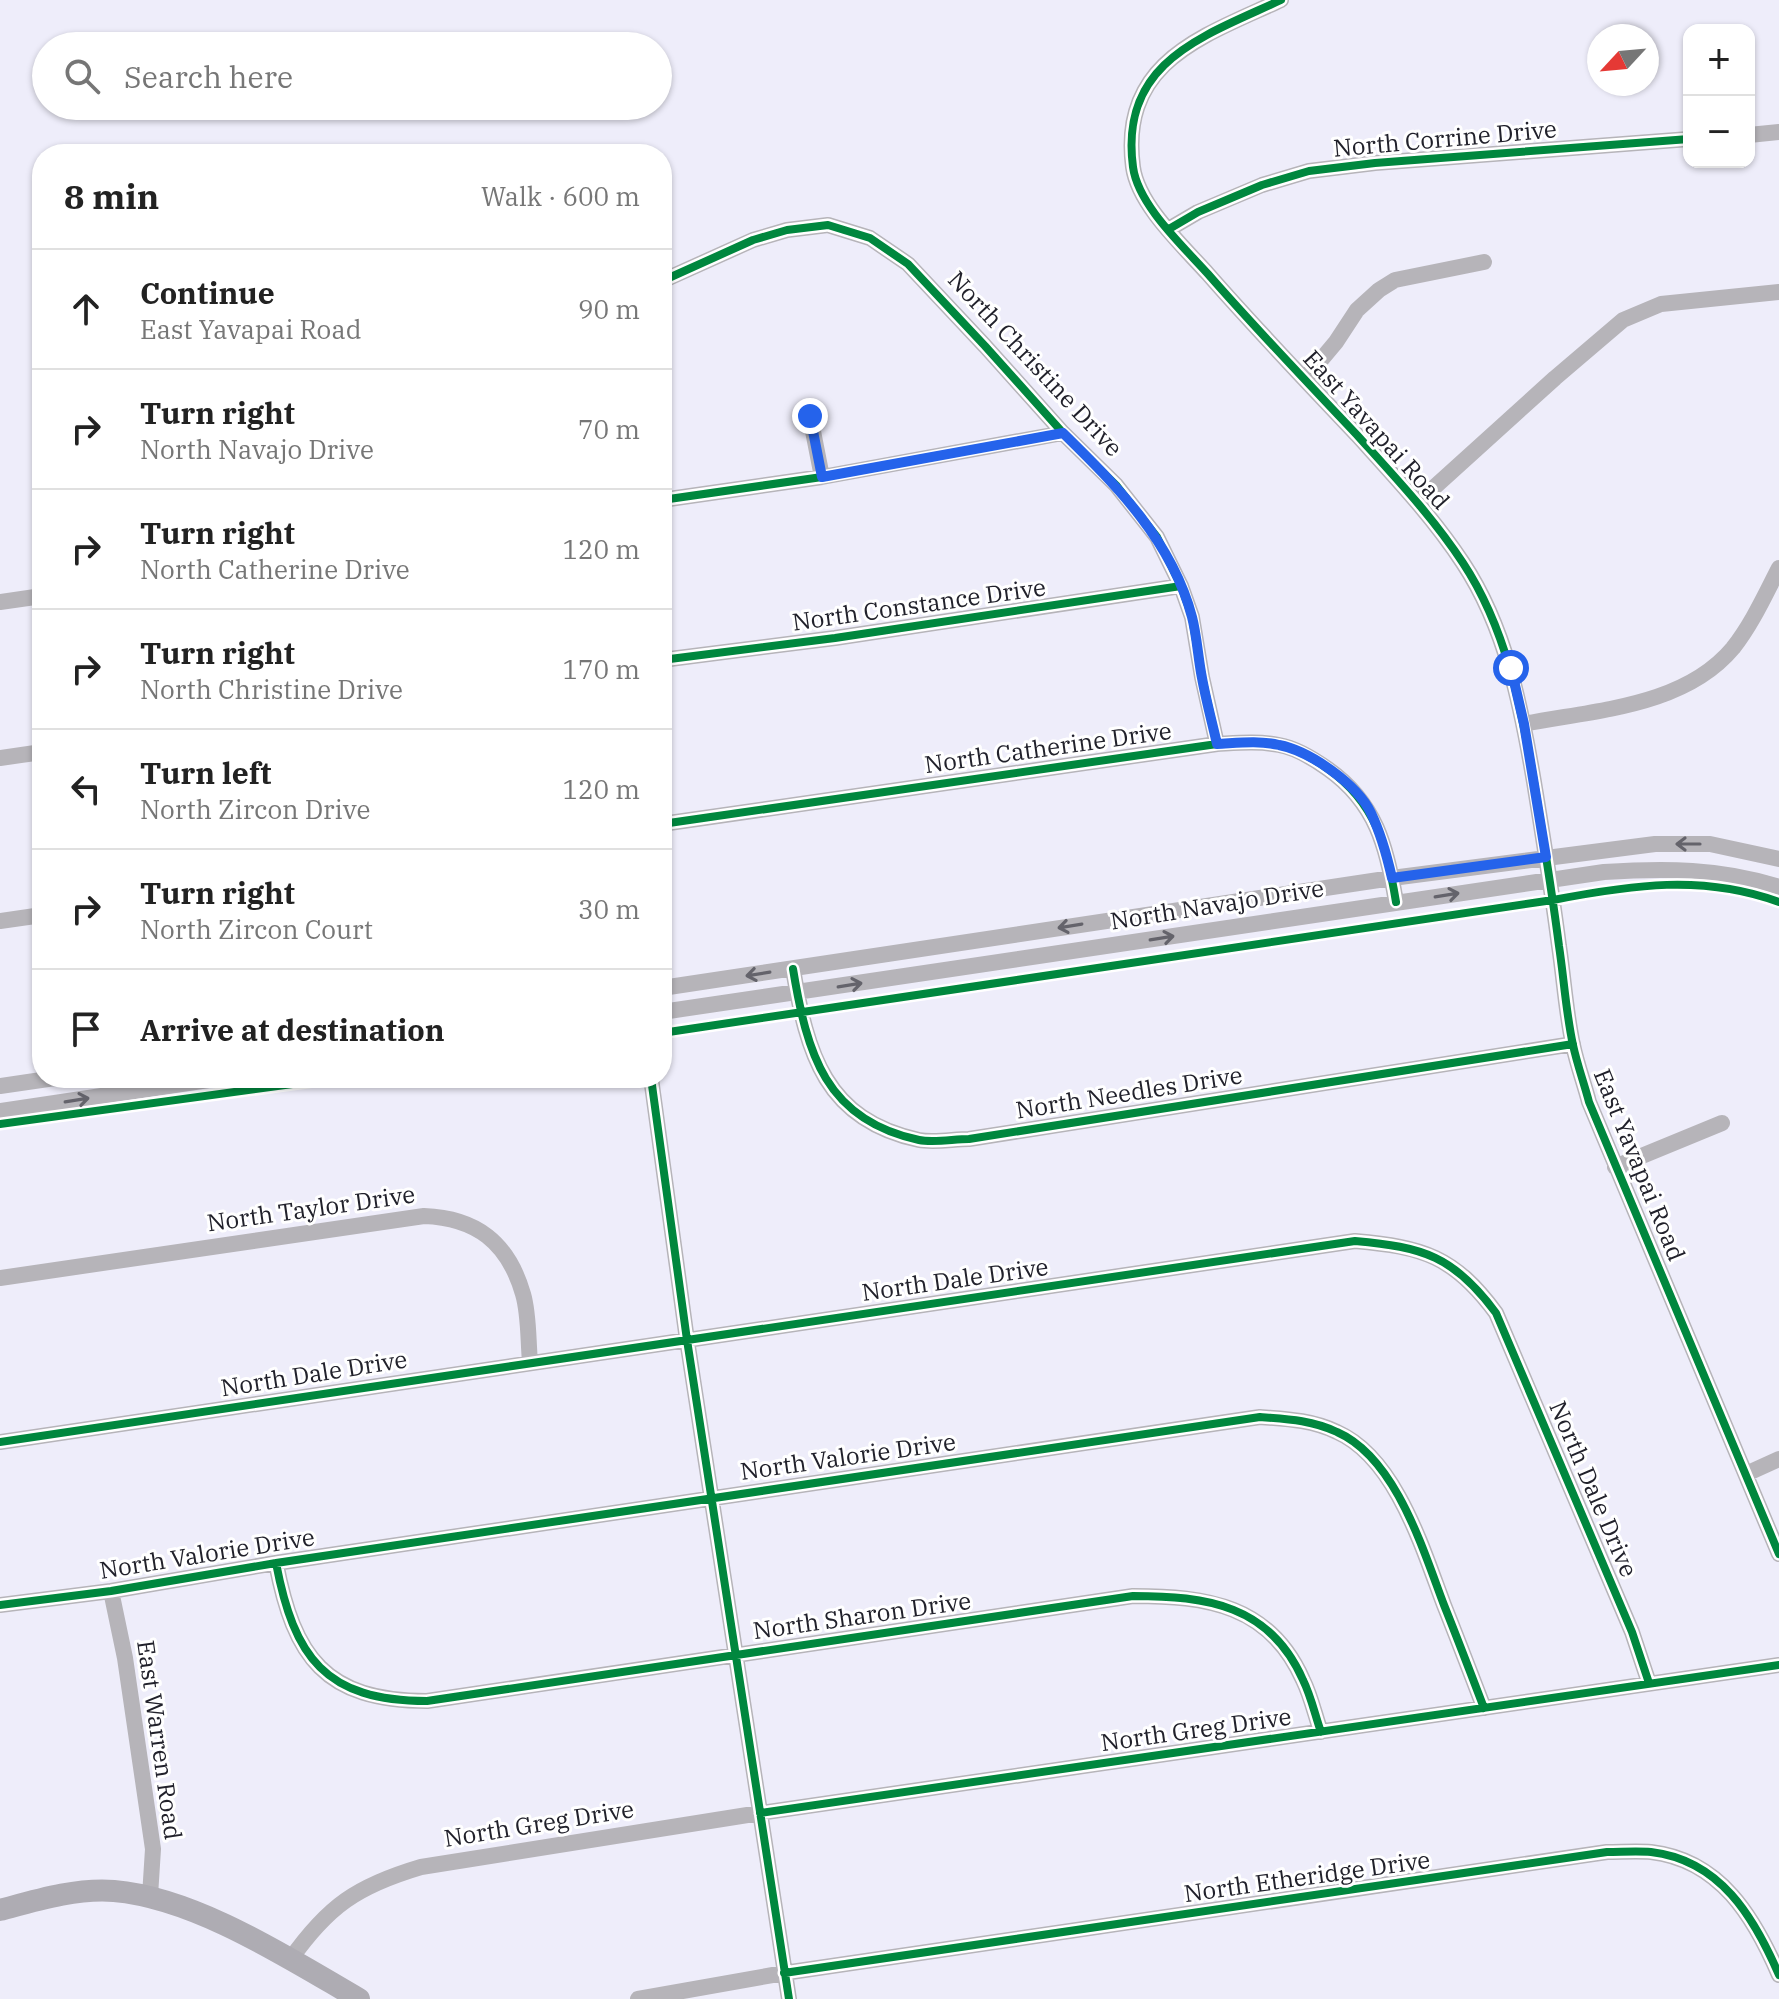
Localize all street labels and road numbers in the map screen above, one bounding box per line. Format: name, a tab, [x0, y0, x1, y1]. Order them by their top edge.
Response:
street label: North Corrine Drive	[1332, 112, 1558, 164]
street label: North Christine Drive	[941, 264, 1130, 463]
street label: East Yavapai Road	[1296, 343, 1457, 516]
street label: North Constance Drive	[790, 570, 1048, 638]
street label: North Catherine Drive	[922, 714, 1173, 780]
street label: North Navajo Drive	[1108, 871, 1326, 937]
street label: North Needles Drive	[1013, 1058, 1244, 1126]
street label: East Yavapai Road	[1587, 1064, 1693, 1265]
street label: North Taylor Drive	[205, 1178, 417, 1238]
street label: North Dale Drive	[859, 1250, 1050, 1308]
street label: North Dale Drive	[218, 1342, 409, 1404]
street label: North Dale Drive	[1542, 1396, 1645, 1581]
street label: North Valorie Drive	[738, 1425, 958, 1487]
street label: North Valorie Drive	[97, 1520, 317, 1586]
street label: North Sharon Drive	[751, 1584, 973, 1646]
street label: East Warren Road	[130, 1638, 190, 1842]
street label: North Greg Drive	[1099, 1700, 1293, 1758]
street label: North Greg Drive	[442, 1792, 636, 1854]
street label: North Etheridge Drive	[1182, 1843, 1432, 1909]

